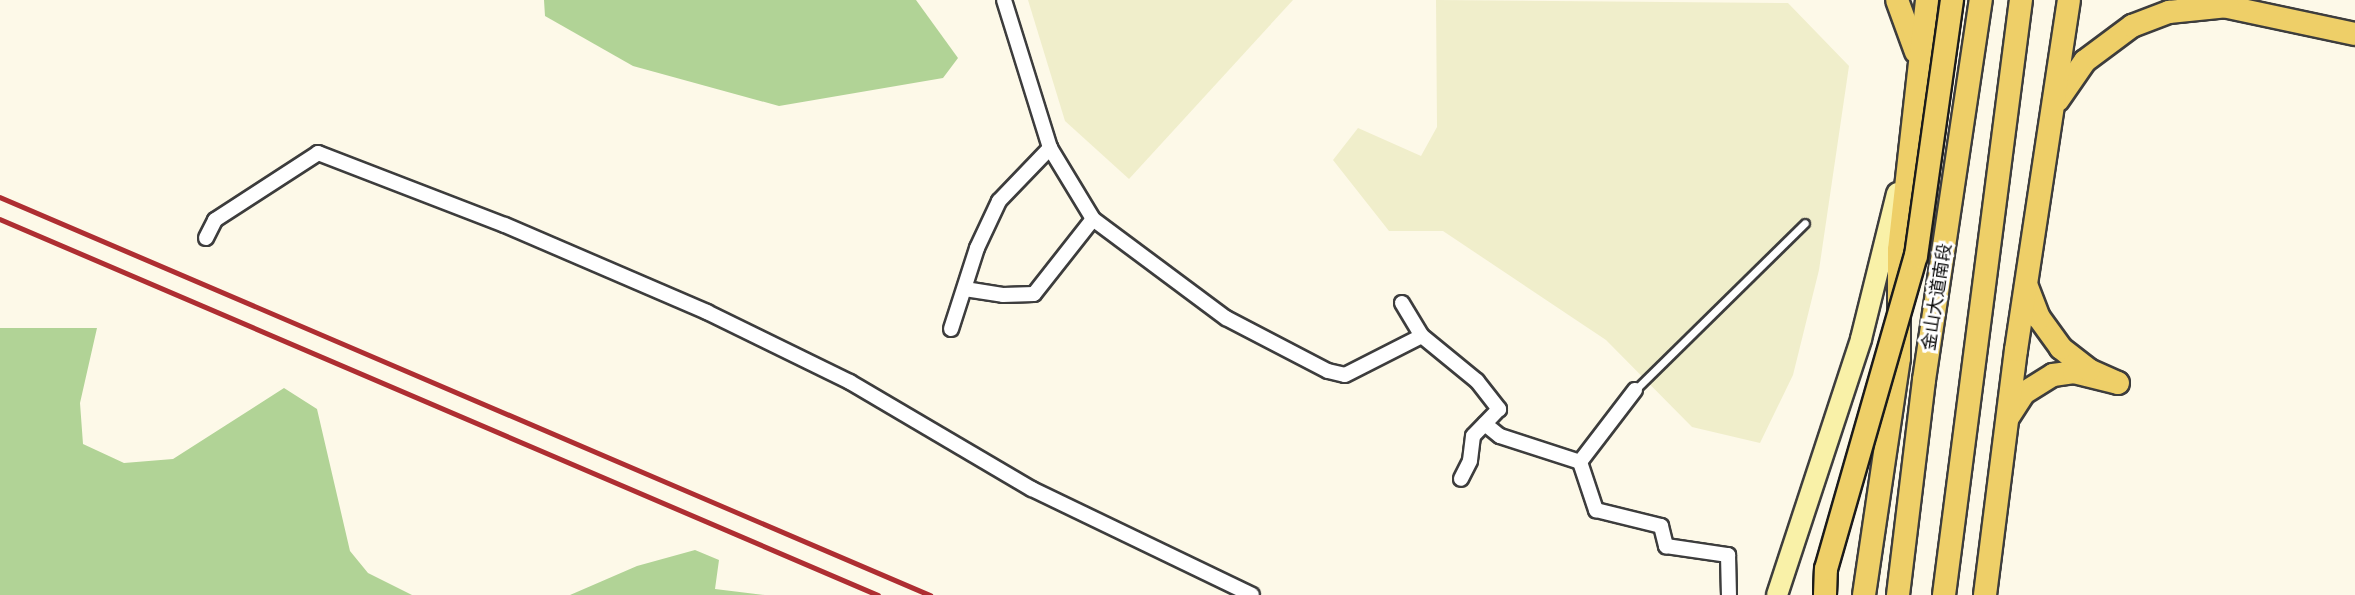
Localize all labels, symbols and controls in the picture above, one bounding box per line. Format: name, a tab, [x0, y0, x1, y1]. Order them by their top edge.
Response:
street label: 金山大道南段	[1918, 242, 1956, 352]

